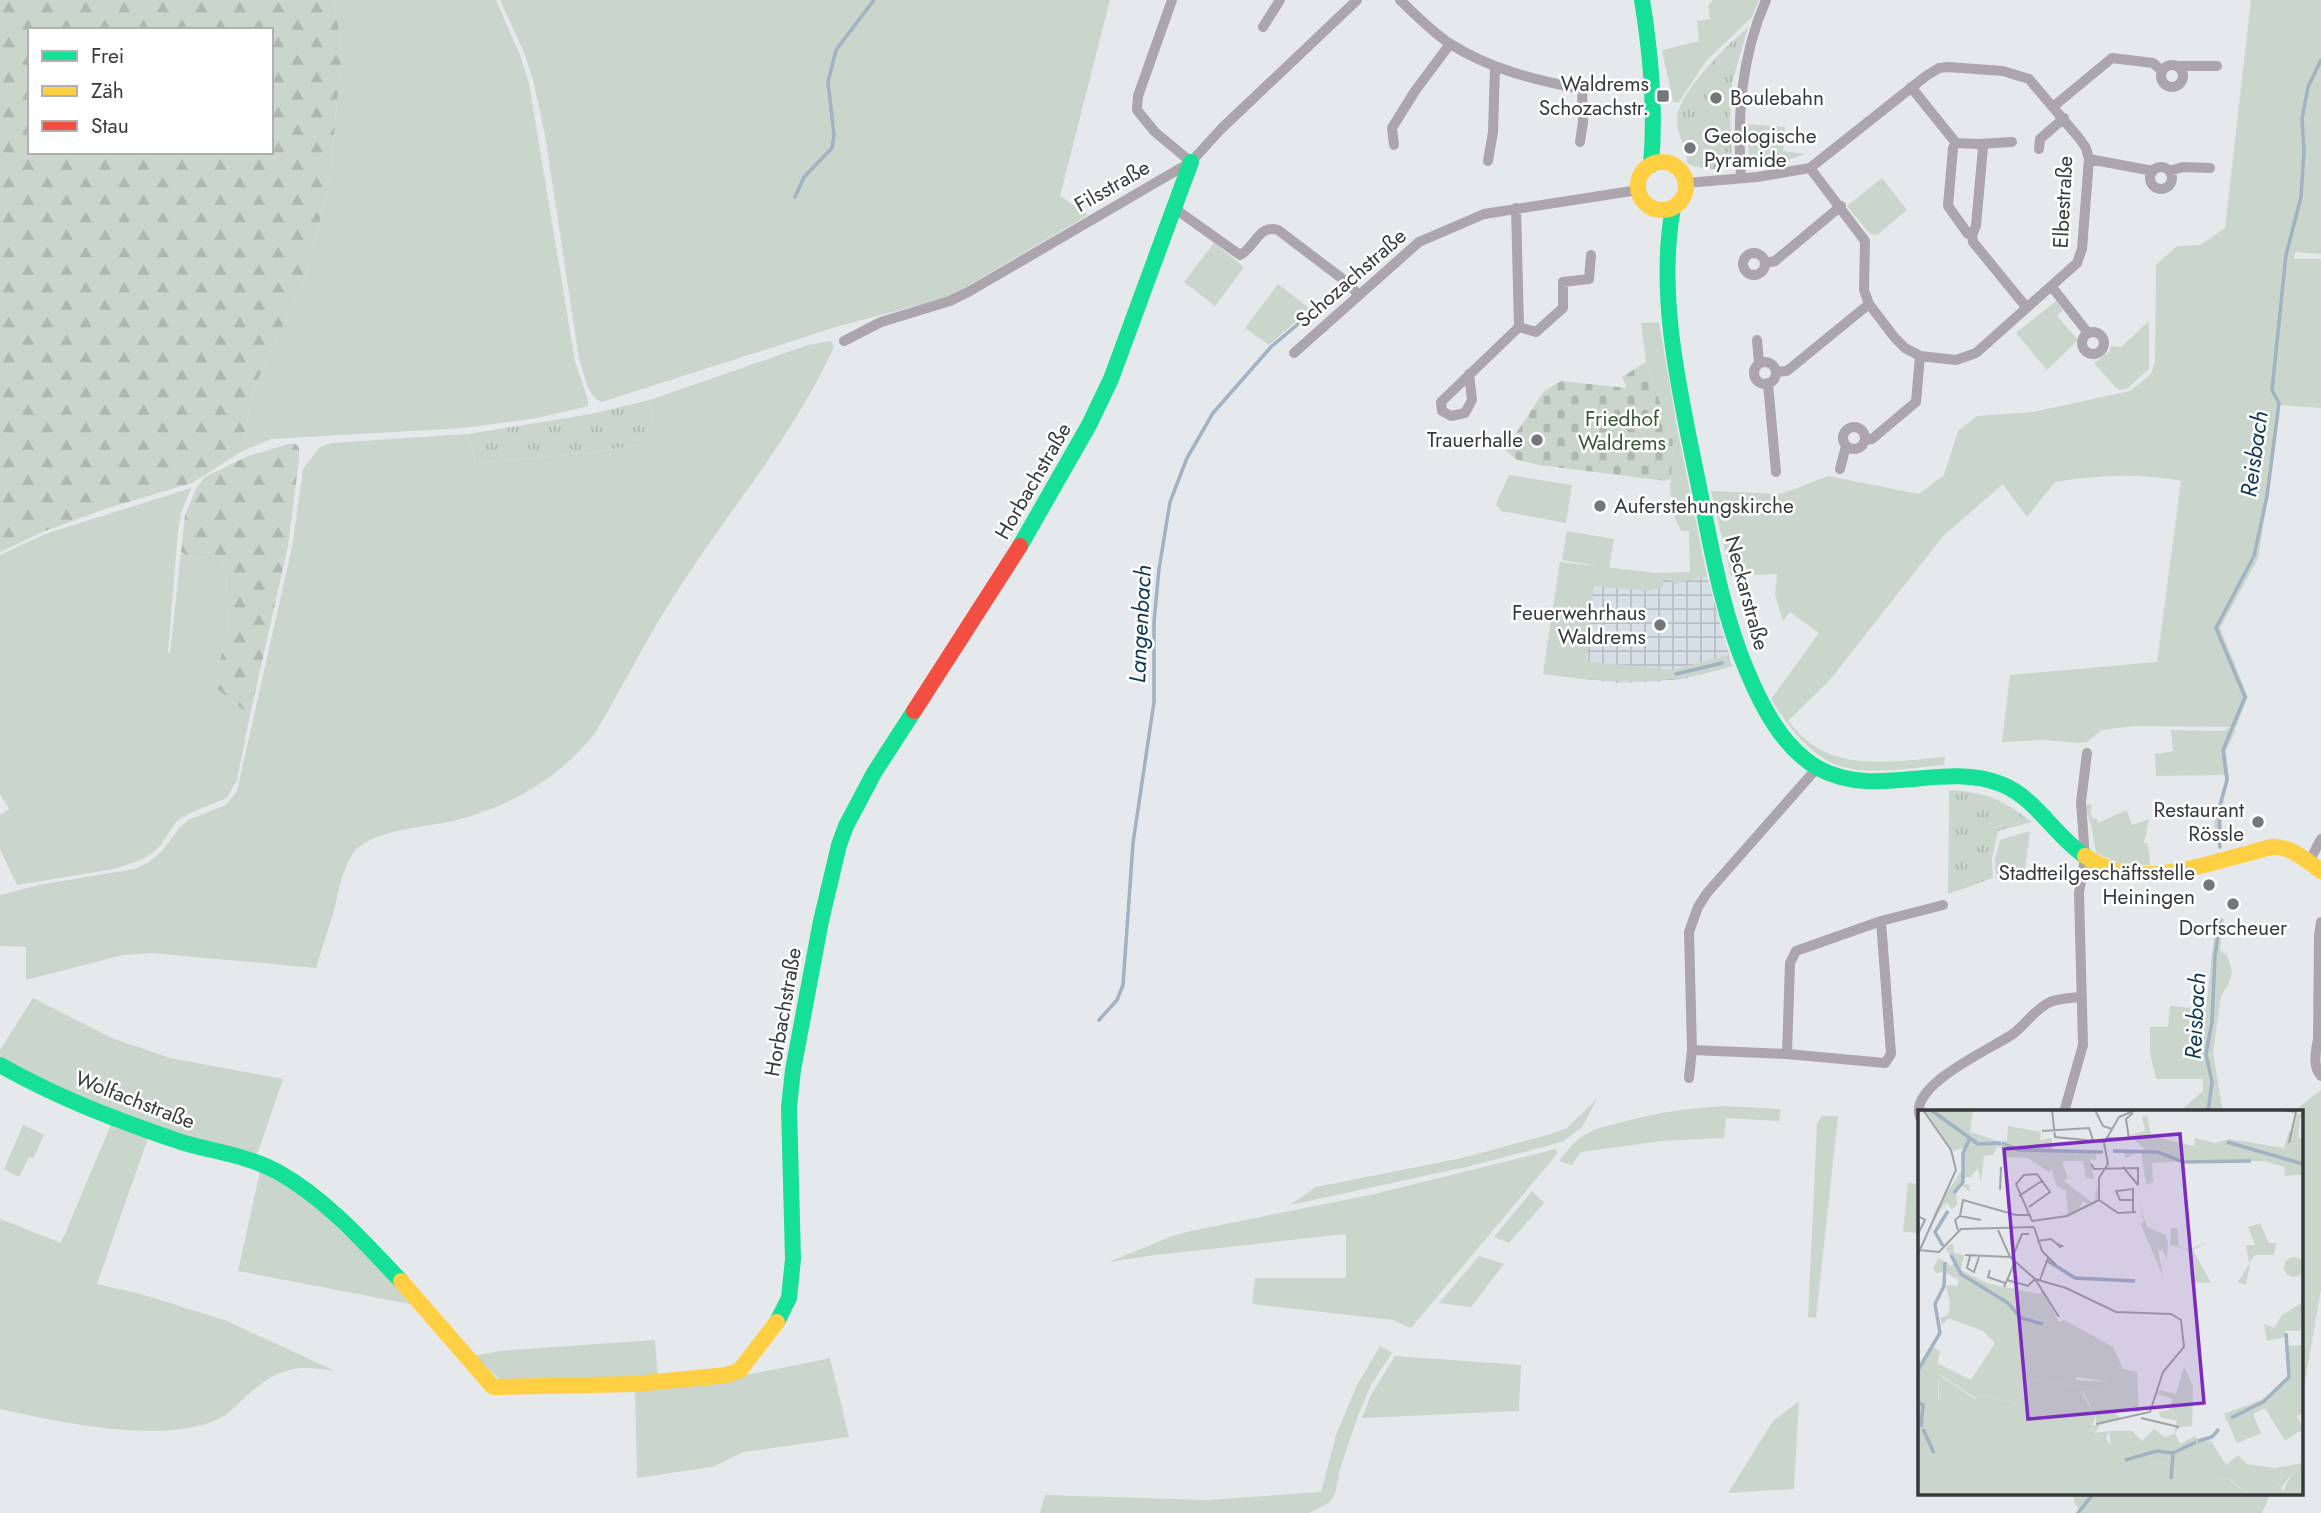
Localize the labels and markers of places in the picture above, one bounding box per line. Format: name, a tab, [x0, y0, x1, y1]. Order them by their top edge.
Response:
place label: Waldrems Schozachstr.	[1539, 69, 1649, 123]
place label: Boulebahn	[1730, 83, 1824, 113]
marker: Waldrems Schozachstr.	[1655, 88, 1671, 104]
marker: Boulebahn	[1708, 90, 1724, 106]
place label: Geologische Pyramide	[1704, 121, 1817, 175]
marker: Geologische Pyramide	[1682, 140, 1698, 156]
place label: Trauerhalle	[1427, 425, 1523, 455]
marker: Trauerhalle	[1529, 432, 1545, 448]
place label: Auferstehungskirche	[1614, 491, 1794, 521]
marker: Auferstehungskirche	[1592, 498, 1608, 514]
place label: Feuerwehrhaus Waldrems	[1512, 598, 1646, 652]
marker: Feuerwehrhaus Waldrems	[1652, 617, 1668, 633]
place label: Restaurant Rössle	[2153, 795, 2244, 849]
marker: Restaurant Rössle	[2250, 814, 2266, 830]
place label: Stadtteilgeschäftsstelle Heiningen	[1998, 858, 2195, 912]
marker: Stadtteilgeschäftsstelle Heiningen	[2201, 877, 2217, 893]
marker: Dorfscheuer	[2225, 896, 2241, 912]
place label: Dorfscheuer	[2179, 913, 2288, 943]

